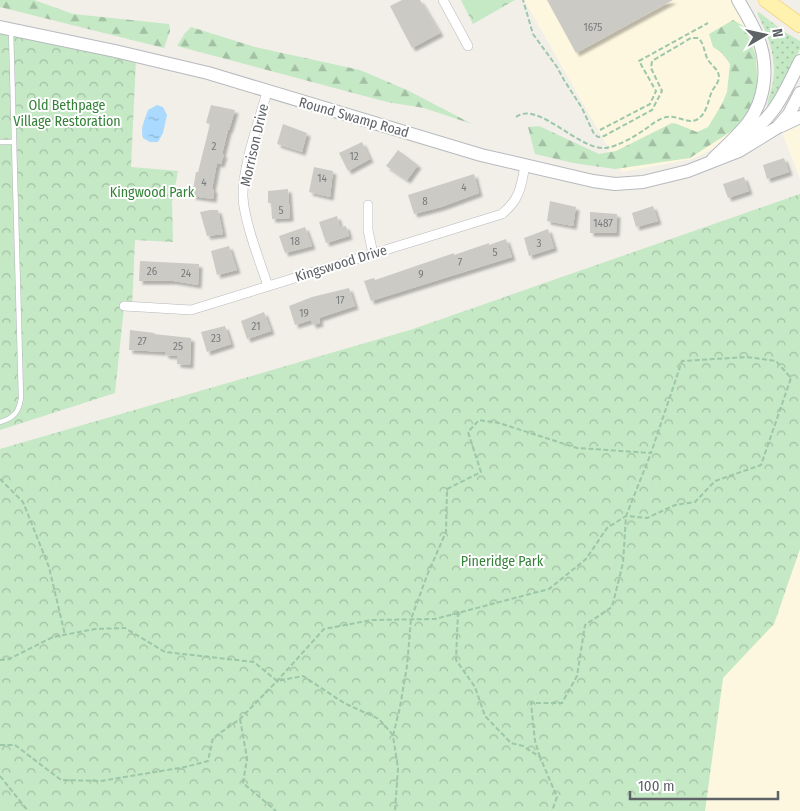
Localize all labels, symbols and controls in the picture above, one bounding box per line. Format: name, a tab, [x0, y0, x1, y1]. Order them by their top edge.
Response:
north arrow	[740, 10, 790, 60]
house number: 1675	[584, 21, 602, 34]
text: N	[768, 28, 786, 39]
street label: Round Swamp Road	[297, 94, 411, 141]
park label: Old Bethpage Village Restoration	[13, 97, 121, 130]
street label: Morrison Drive	[237, 102, 272, 188]
house number: 2	[212, 140, 217, 153]
house number: 12	[349, 150, 359, 163]
house number: 14	[317, 172, 327, 185]
house number: 4	[201, 176, 207, 189]
house number: 4	[461, 181, 467, 194]
park label: Kingwood Park	[110, 184, 195, 201]
house number: 8	[422, 195, 428, 208]
house number: 5	[278, 204, 284, 217]
house number: 1487	[593, 217, 613, 230]
house number: 18	[290, 235, 300, 248]
house number: 3	[537, 237, 542, 250]
street label: Kingswood Drive	[293, 241, 389, 285]
house number: 5	[492, 246, 498, 259]
house number: 7	[458, 256, 463, 269]
house number: 26	[147, 265, 158, 278]
house number: 24	[181, 267, 192, 280]
house number: 9	[418, 268, 424, 281]
house number: 17	[336, 294, 345, 307]
house number: 19	[299, 307, 309, 320]
house number: 21	[252, 320, 260, 333]
house number: 23	[211, 332, 221, 345]
house number: 27	[137, 335, 147, 348]
house number: 25	[173, 340, 183, 353]
park label: Pineridge Park	[461, 553, 544, 570]
scale bar	[630, 768, 778, 800]
text: 100 m	[638, 777, 675, 795]

